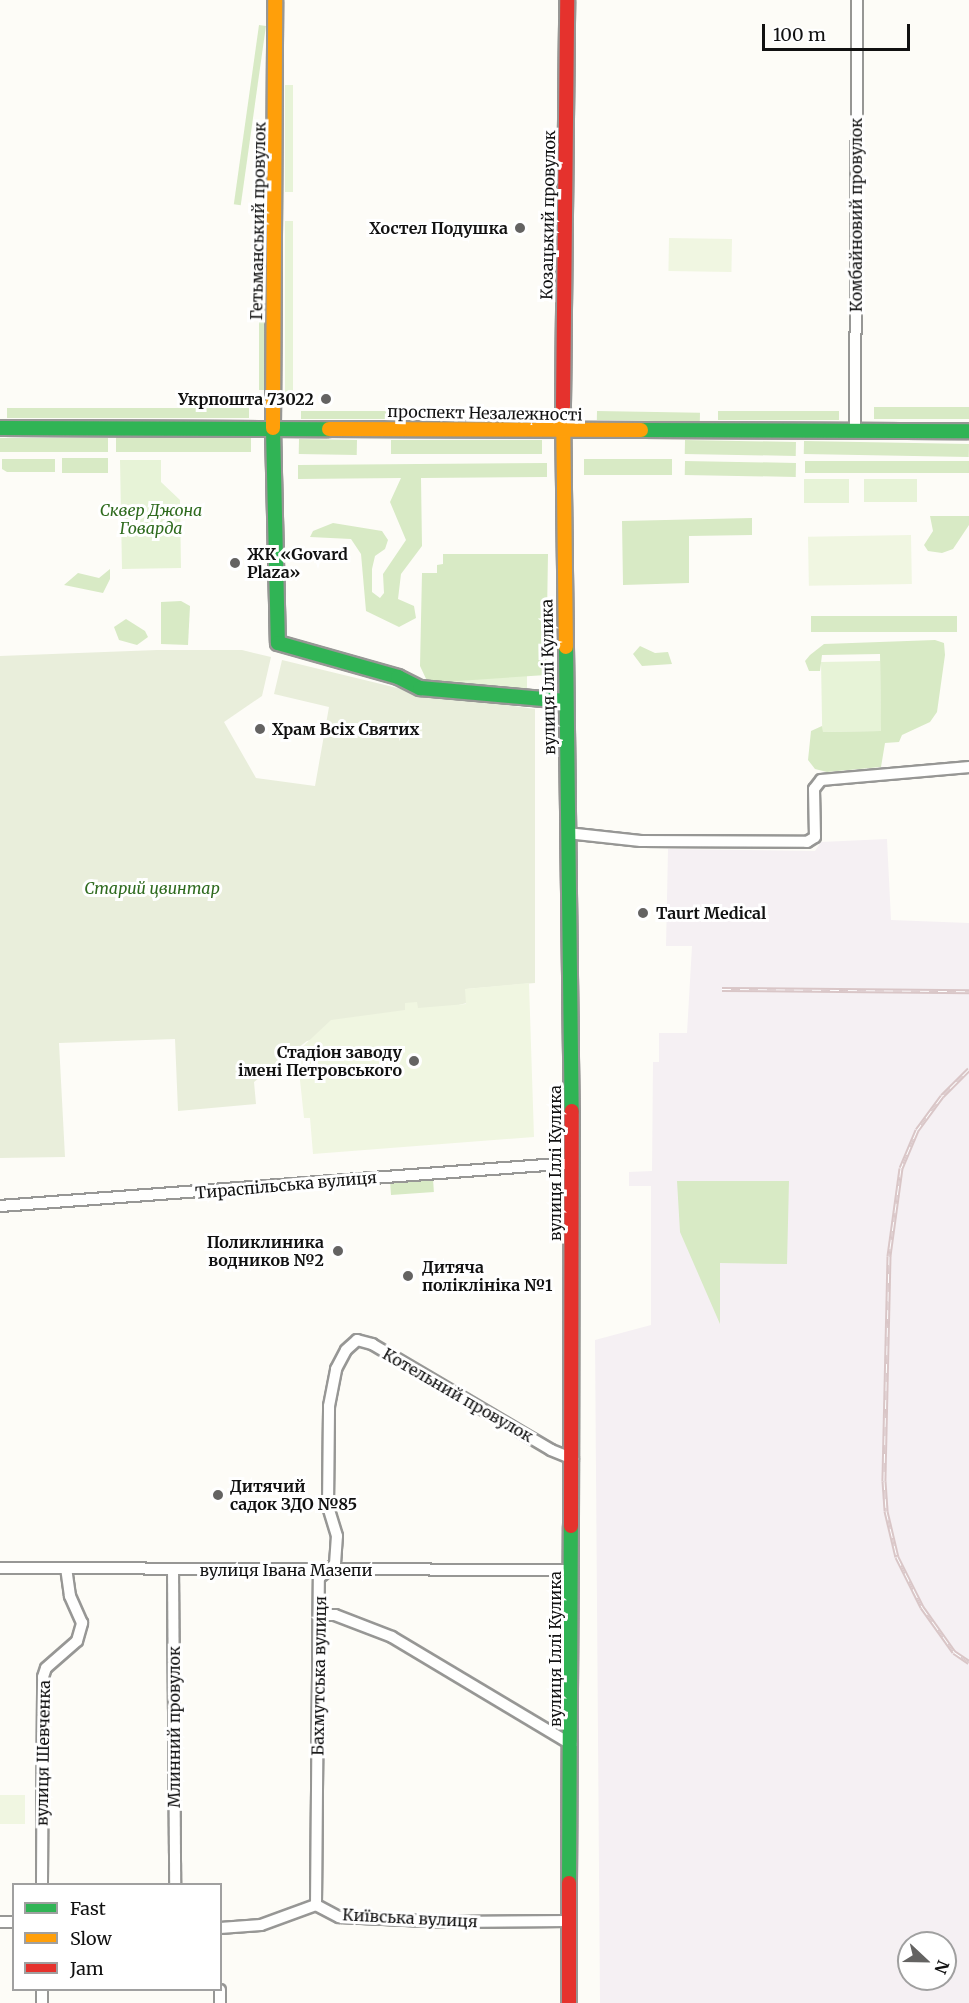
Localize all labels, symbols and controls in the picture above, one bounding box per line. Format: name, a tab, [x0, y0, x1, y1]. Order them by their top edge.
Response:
scale bar	[765, 12, 914, 50]
text: 100 m	[773, 23, 826, 46]
street label: Комбайновий провулок	[846, 118, 866, 312]
street label: Гетьманський провулок	[247, 122, 269, 320]
street label: Козацький провулок	[537, 130, 559, 300]
place label: Хостел Подушка	[369, 218, 508, 238]
marker: Хостел Подушка	[513, 221, 527, 235]
place label: Укрпошта 73022	[178, 389, 314, 409]
marker: Укрпошта 73022	[319, 392, 333, 406]
street label: проспект Незалежності	[387, 402, 583, 424]
park label: Сквер Джона Говарда	[100, 500, 202, 538]
place label: ЖК «Govard Plaza»	[247, 544, 348, 582]
marker: ЖК «Govard Plaza»	[228, 556, 242, 570]
street label: вулиця Іллі Кулика	[537, 599, 559, 755]
place label: Храм Всіх Святих	[272, 719, 419, 739]
marker: Храм Всіх Святих	[253, 722, 267, 736]
park label: Старий цвинтар	[84, 878, 220, 898]
place label: Taurt Medical	[656, 903, 766, 923]
marker: Taurt Medical	[634, 904, 652, 922]
place label: Стадіон заводу імені Петровського	[238, 1042, 402, 1080]
marker: Стадіон заводу імені Петровського	[407, 1054, 421, 1068]
street label: вулиця Іллі Кулика	[545, 1085, 565, 1241]
street label: Тираспільська вулиця	[195, 1168, 377, 1202]
place label: Поликлиника водников №2	[207, 1232, 324, 1270]
marker: Поликлиника водников №2	[329, 1242, 347, 1260]
place label: Дитяча поліклініка №1	[422, 1257, 552, 1295]
marker: Дитяча поліклініка №1	[399, 1267, 417, 1285]
street label: Котельний провулок	[379, 1344, 537, 1446]
place label: Дитячий садок ЗДО №85	[230, 1476, 357, 1514]
marker: Дитячий садок ЗДО №85	[211, 1488, 225, 1502]
street label: вулиця Івана Мазепи	[199, 1560, 373, 1580]
street label: вулиця Іллі Кулика	[545, 1571, 565, 1727]
street label: Бахмутська вулиця	[308, 1596, 330, 1756]
street label: Млинний провулок	[164, 1646, 184, 1808]
street label: вулиця Шевченка	[32, 1680, 54, 1826]
legend	[12, 1883, 222, 1991]
text: Fast	[70, 1897, 106, 1920]
street label: Київська вулиця	[342, 1905, 478, 1931]
text: Slow	[70, 1927, 112, 1950]
north arrow	[897, 1931, 957, 1991]
text: Jam	[70, 1957, 104, 1980]
text: N	[930, 1957, 953, 1977]

